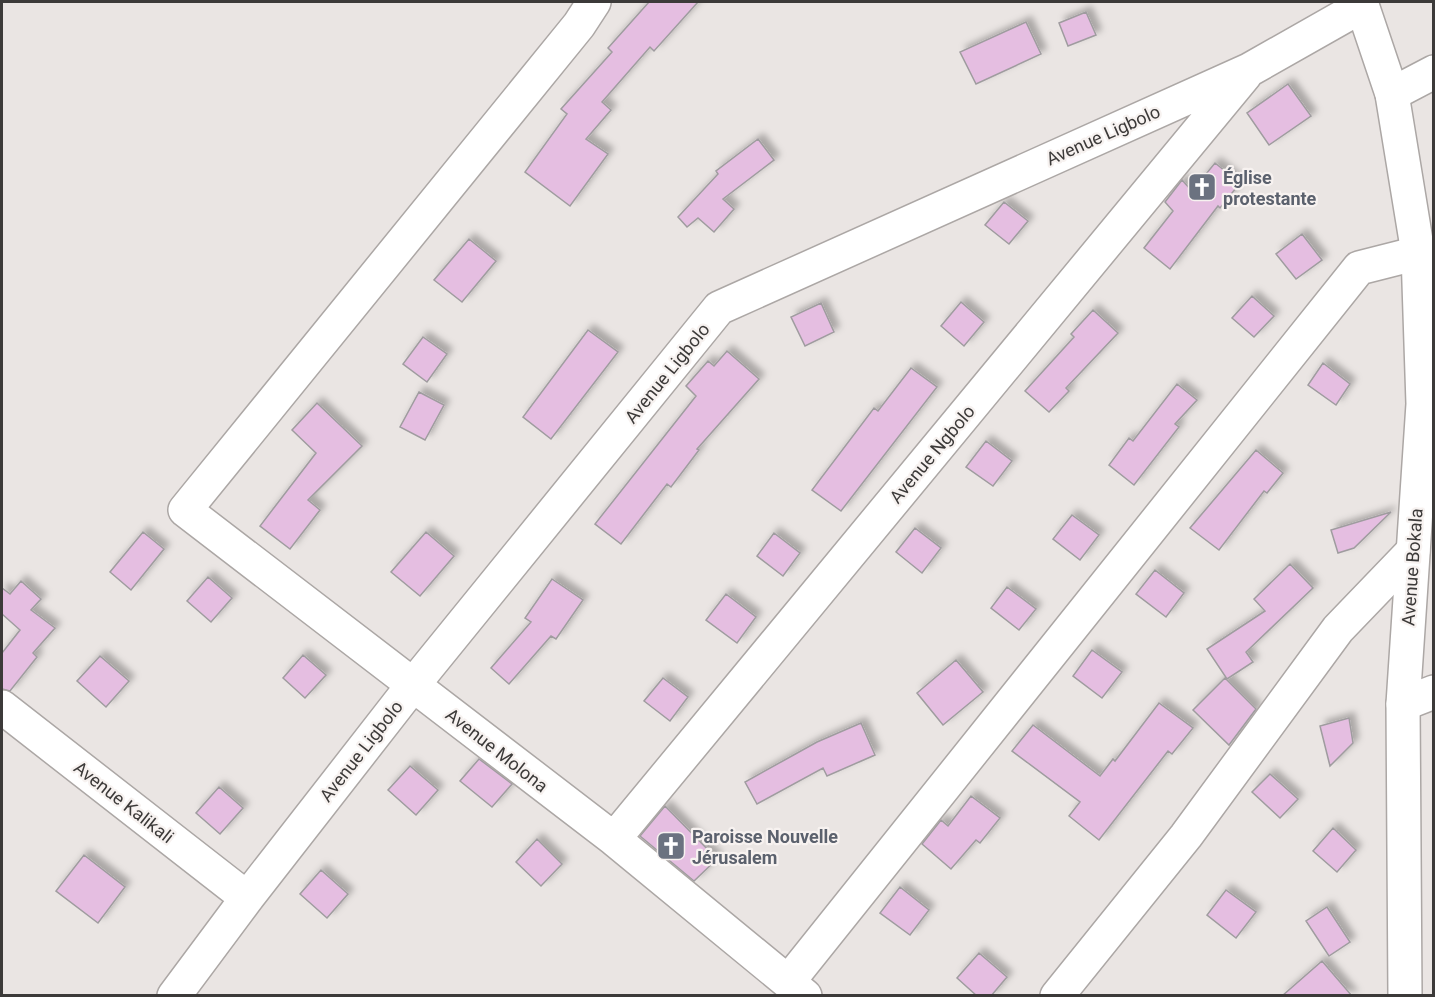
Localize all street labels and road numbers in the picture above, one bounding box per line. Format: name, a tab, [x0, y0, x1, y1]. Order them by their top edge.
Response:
street label: Avenue Ligbolo	[1043, 100, 1163, 170]
street label: Avenue Ligbolo	[620, 319, 714, 427]
street label: Avenue Ngbolo	[885, 401, 979, 507]
street label: Avenue Bokala	[1397, 507, 1427, 627]
street label: Avenue Ligbolo	[315, 696, 407, 806]
street label: Avenue Molona	[442, 704, 552, 796]
street label: Avenue Kalikali	[70, 757, 178, 847]

